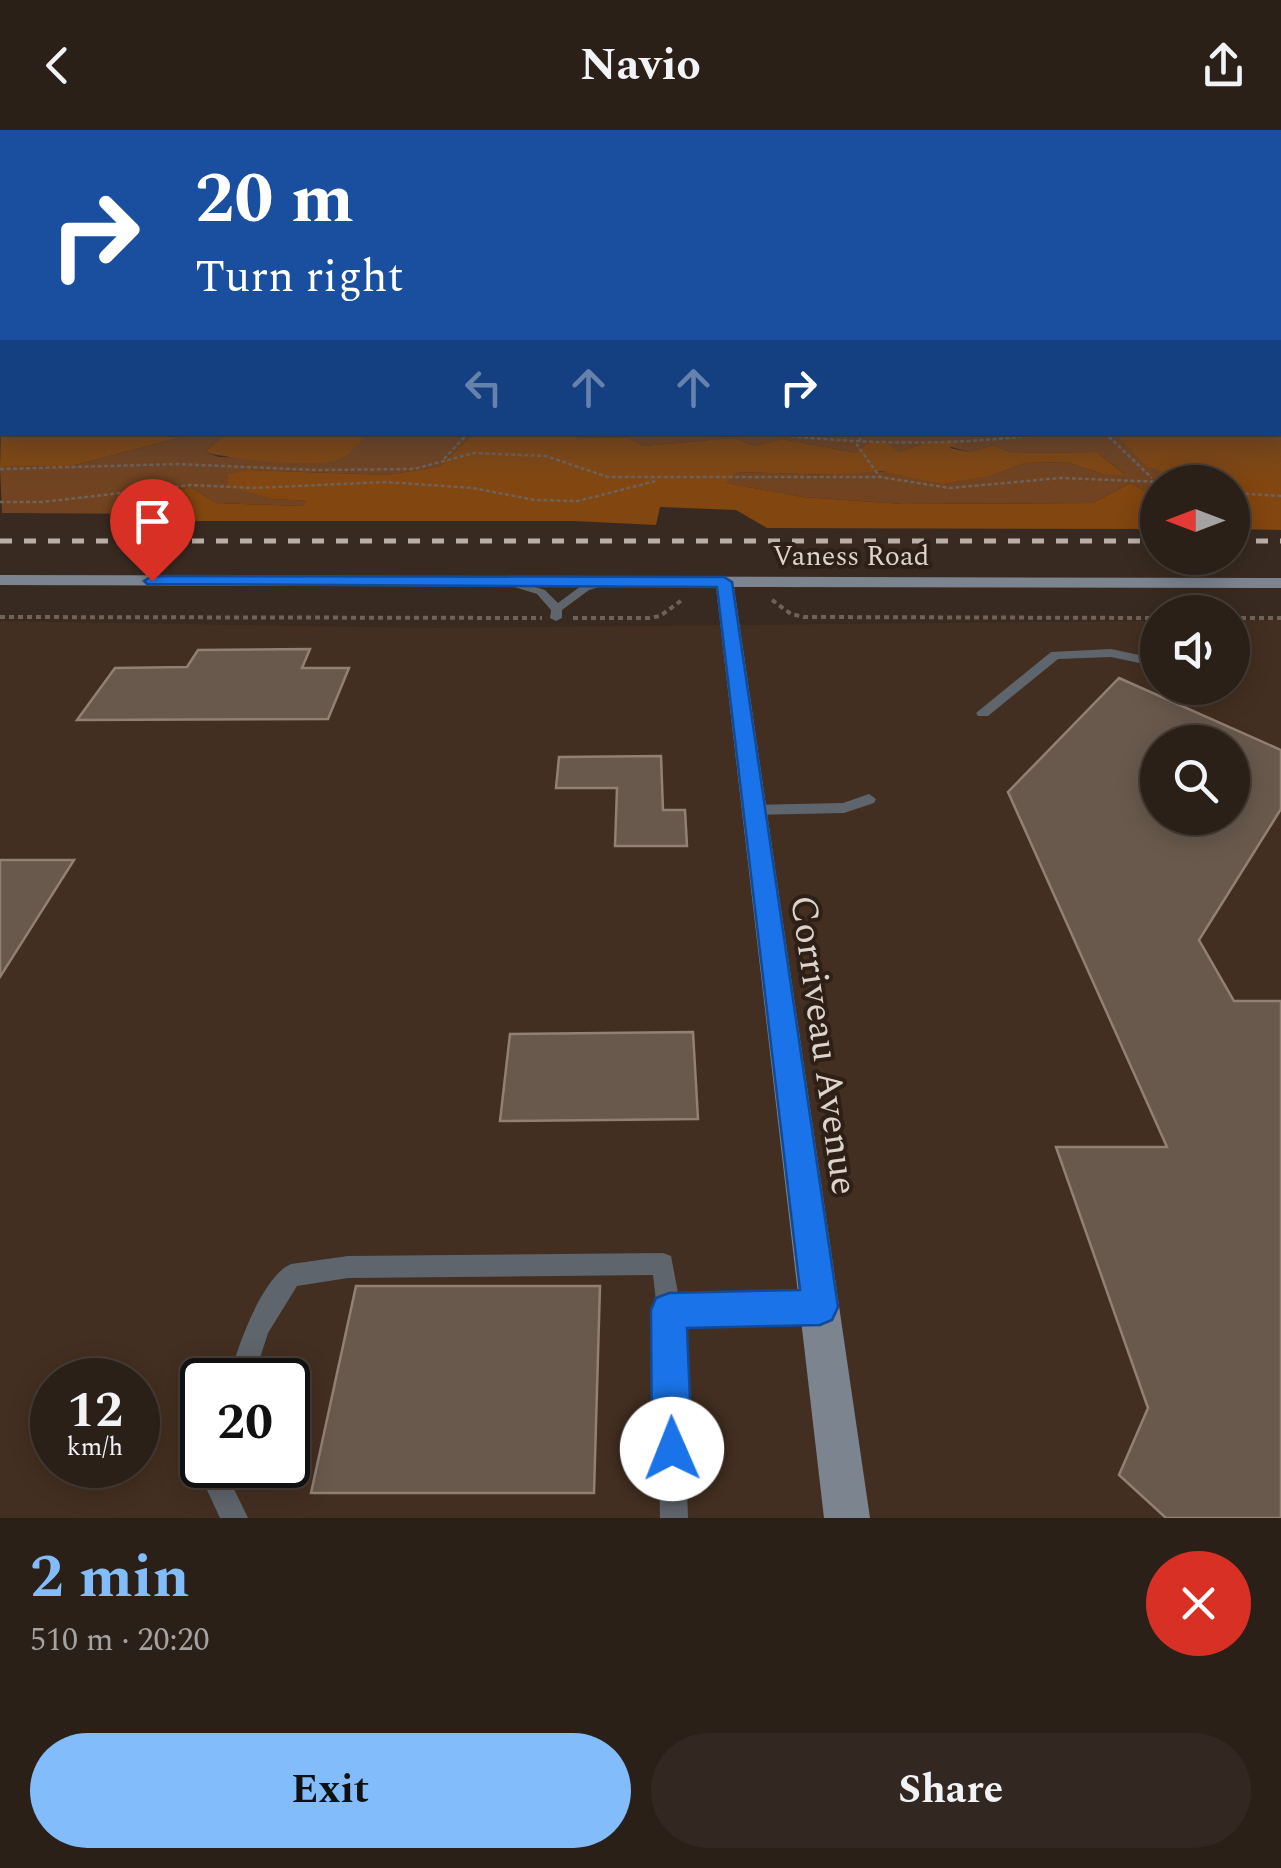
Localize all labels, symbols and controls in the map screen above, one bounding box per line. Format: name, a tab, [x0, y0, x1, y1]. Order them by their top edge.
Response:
text: Navio	[580, 31, 701, 100]
icon: back	[30, 38, 85, 93]
icon: share	[1196, 38, 1251, 93]
text: 20 m	[195, 147, 354, 253]
icon: right	[30, 170, 160, 300]
text: Turn right	[195, 243, 404, 312]
icon: left	[456, 360, 511, 415]
icon: ahead	[561, 360, 616, 415]
icon: ahead	[666, 360, 721, 415]
icon: right	[771, 360, 826, 415]
north arrow	[1140, 465, 1250, 575]
map controls	[1140, 465, 1250, 835]
pin	[110, 479, 195, 582]
icon: arrive	[125, 494, 180, 549]
street label: Vaness Road	[773, 535, 929, 578]
button: sound	[1140, 595, 1250, 705]
button: search	[1140, 725, 1250, 835]
street label: Corriveau Avenue	[773, 892, 873, 1199]
speed limit sign: 20	[180, 1358, 310, 1488]
text: 12	[67, 1373, 123, 1449]
position arrow	[620, 1397, 724, 1501]
text: km/h	[67, 1429, 123, 1467]
text: 2 min	[30, 1532, 190, 1624]
button: close	[1146, 1551, 1251, 1656]
text: 510 m · 20:20	[30, 1616, 210, 1665]
button: Exit	[30, 1733, 631, 1848]
button: Share	[651, 1733, 1251, 1848]

